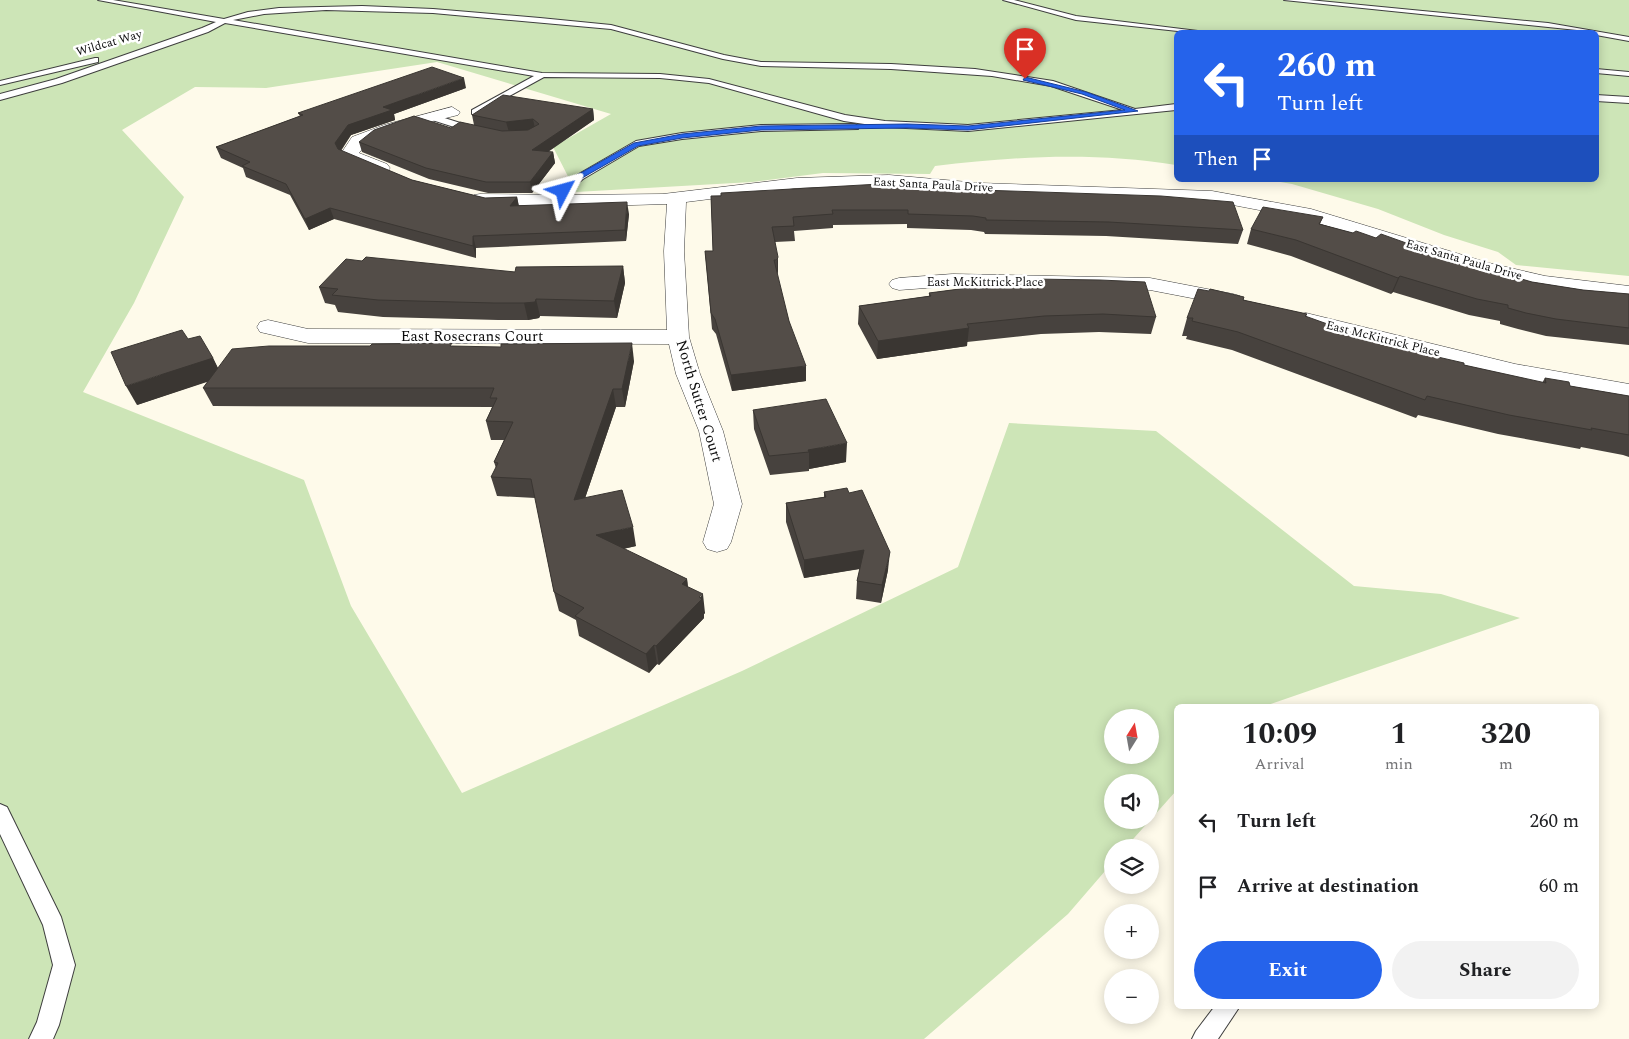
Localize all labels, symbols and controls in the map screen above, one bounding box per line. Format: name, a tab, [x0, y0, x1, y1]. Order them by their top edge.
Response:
street label: Wildcat Way	[74, 24, 145, 61]
pin	[1004, 28, 1046, 79]
icon: arrive	[1011, 35, 1039, 63]
text: 260 m	[1277, 39, 1376, 92]
icon: left	[1194, 50, 1259, 115]
text: Turn left	[1277, 87, 1363, 120]
text: Then	[1194, 145, 1238, 174]
icon: arrive	[1248, 145, 1276, 173]
position arrow	[536, 164, 588, 216]
street label: East Santa Paula Drive	[872, 172, 994, 198]
street label: East Santa Paula Drive	[1404, 234, 1525, 286]
street label: East McKittrick Place	[927, 273, 1044, 292]
street label: East McKittrick Place	[1324, 316, 1442, 362]
street label: East Rosecrans Court	[401, 325, 543, 348]
street label: North Sutter Court	[670, 337, 728, 465]
north arrow	[1104, 709, 1159, 764]
map controls	[1104, 709, 1159, 1024]
text: 10:09	[1242, 711, 1317, 757]
text: 1	[1390, 711, 1407, 757]
text: 320	[1481, 711, 1531, 757]
text: Arrival	[1255, 752, 1304, 776]
text: min	[1385, 752, 1413, 776]
text: m	[1499, 752, 1513, 776]
button: sound	[1104, 774, 1159, 829]
text: Turn left	[1237, 807, 1316, 836]
text: 260 m	[1529, 807, 1579, 836]
icon: left	[1194, 808, 1222, 836]
button: layers	[1104, 839, 1159, 894]
text: Arrive at destination	[1237, 872, 1419, 901]
text: 60 m	[1539, 872, 1579, 901]
icon: arrive	[1194, 873, 1222, 901]
button: +	[1104, 904, 1159, 959]
button: Exit	[1194, 941, 1382, 999]
button: Share	[1392, 941, 1579, 999]
button: −	[1104, 969, 1159, 1024]

